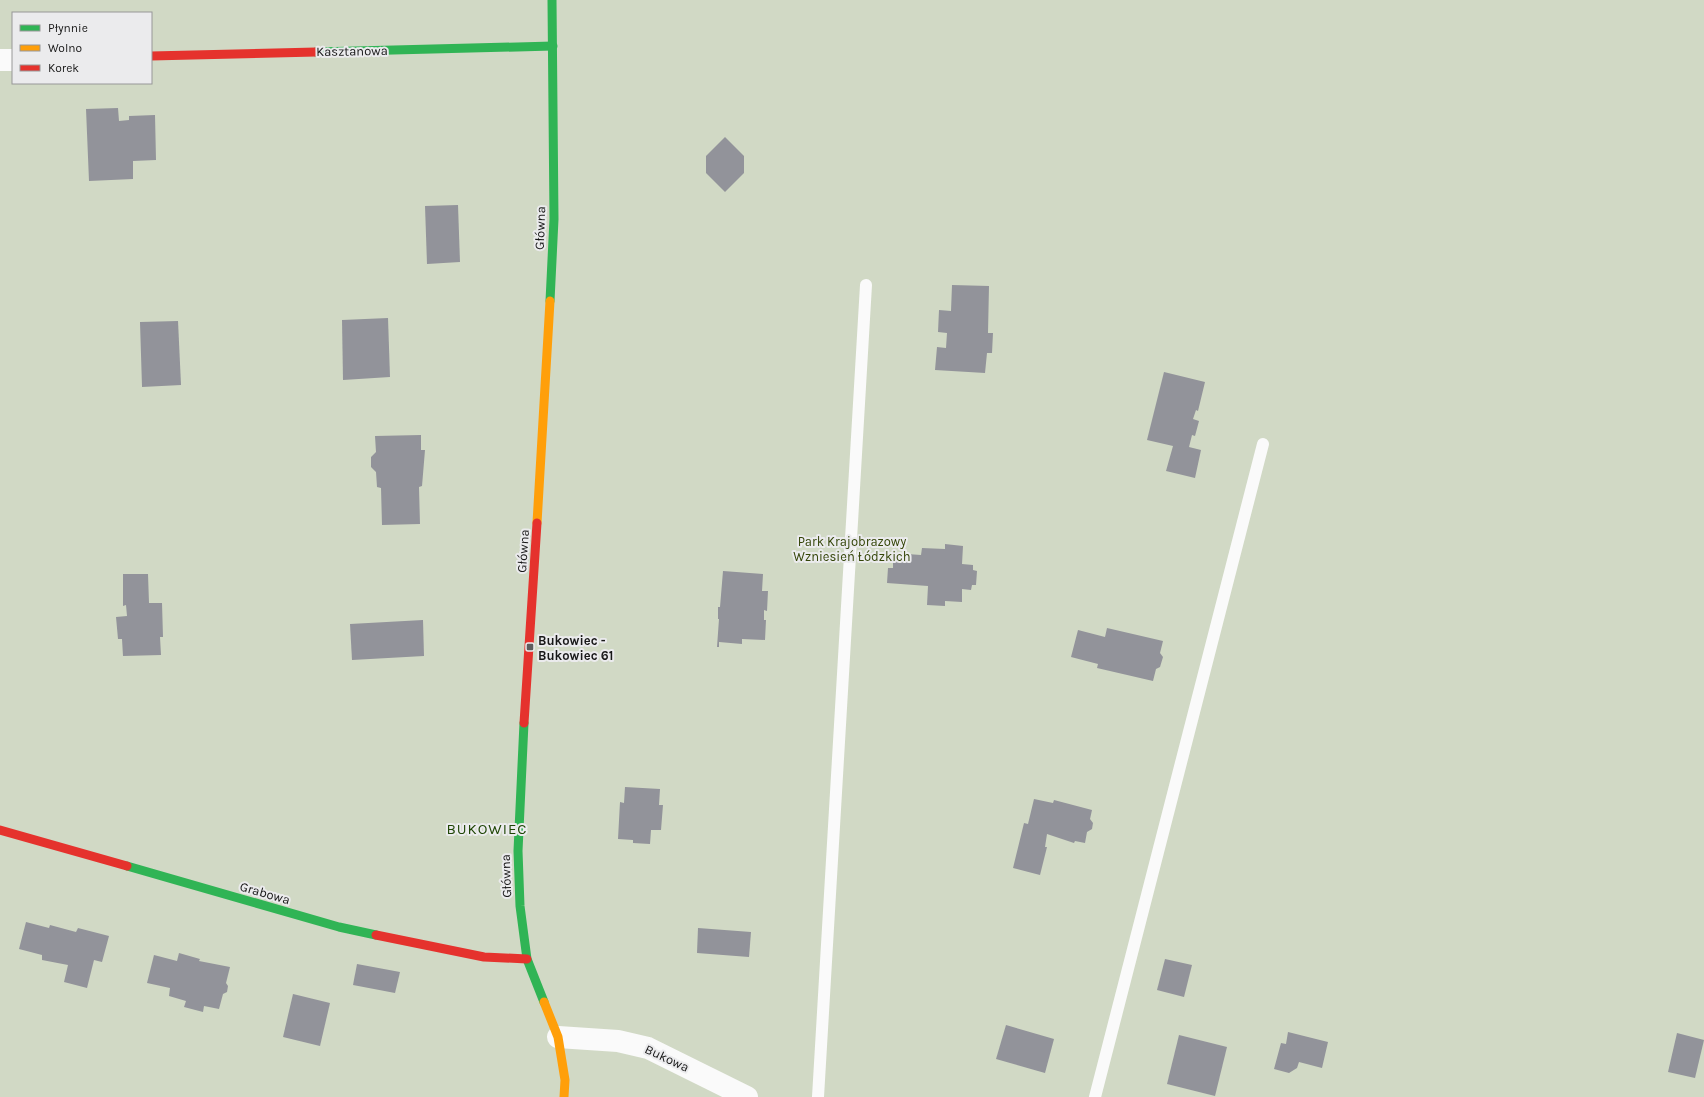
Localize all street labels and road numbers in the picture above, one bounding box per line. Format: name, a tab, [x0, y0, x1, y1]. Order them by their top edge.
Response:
street label: Kasztanowa	[316, 43, 388, 59]
street label: Główna	[532, 206, 548, 250]
street label: Główna	[514, 529, 532, 573]
street label: Główna	[498, 854, 514, 898]
street label: Grabowa	[238, 879, 292, 907]
street label: Bukowa	[643, 1041, 691, 1075]

